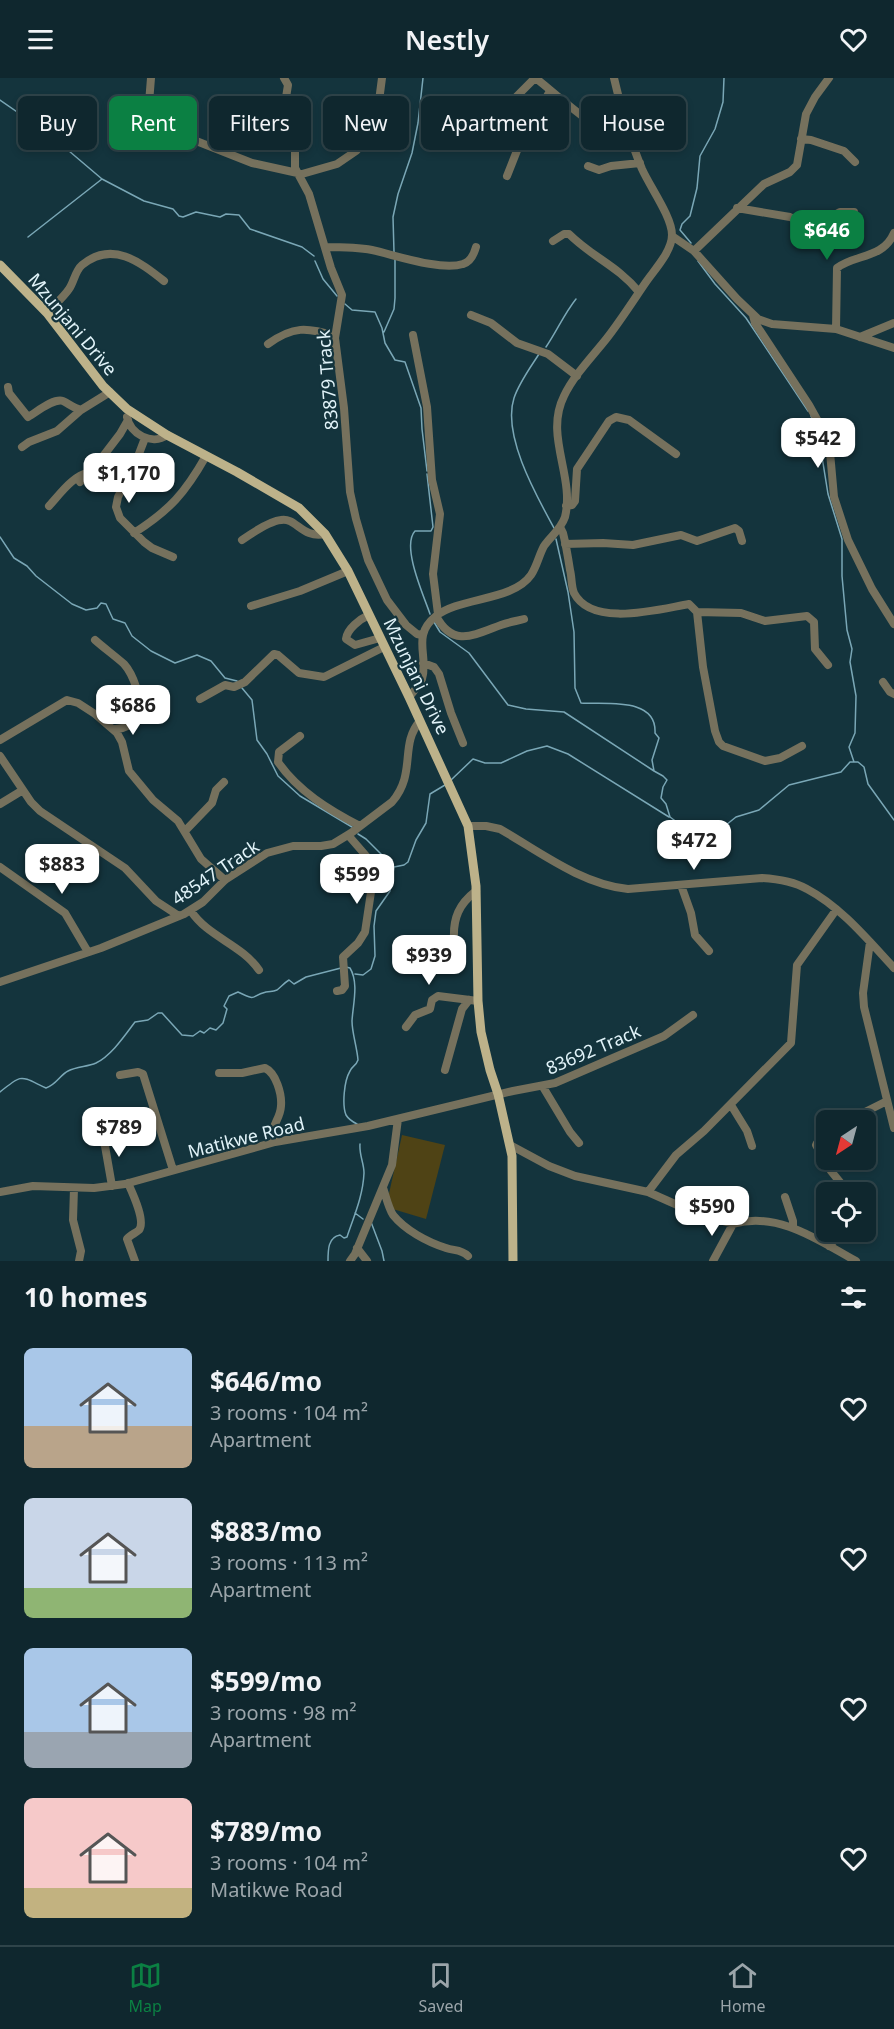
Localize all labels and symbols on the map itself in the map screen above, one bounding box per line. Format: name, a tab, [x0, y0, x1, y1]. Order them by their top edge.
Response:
pin: $646	[791, 210, 863, 261]
street label: Mzunjani Drive	[23, 268, 123, 380]
street label: 83879 Track	[311, 328, 343, 431]
pin: $542	[782, 418, 854, 469]
pin: $1,170	[80, 453, 178, 504]
street label: Mzunjani Drive	[378, 614, 456, 738]
pin: $686	[97, 685, 169, 736]
pin: $472	[658, 820, 730, 871]
street label: 48547 Track	[167, 834, 264, 910]
pin: $883	[26, 844, 98, 895]
pin: $599	[321, 854, 393, 905]
pin: $939	[393, 935, 465, 986]
street label: 83692 Track	[542, 1018, 644, 1080]
pin: $789	[83, 1107, 155, 1158]
north arrow	[816, 1110, 876, 1170]
street label: Matikwe Road	[185, 1111, 307, 1163]
pin: $590	[676, 1186, 748, 1237]

